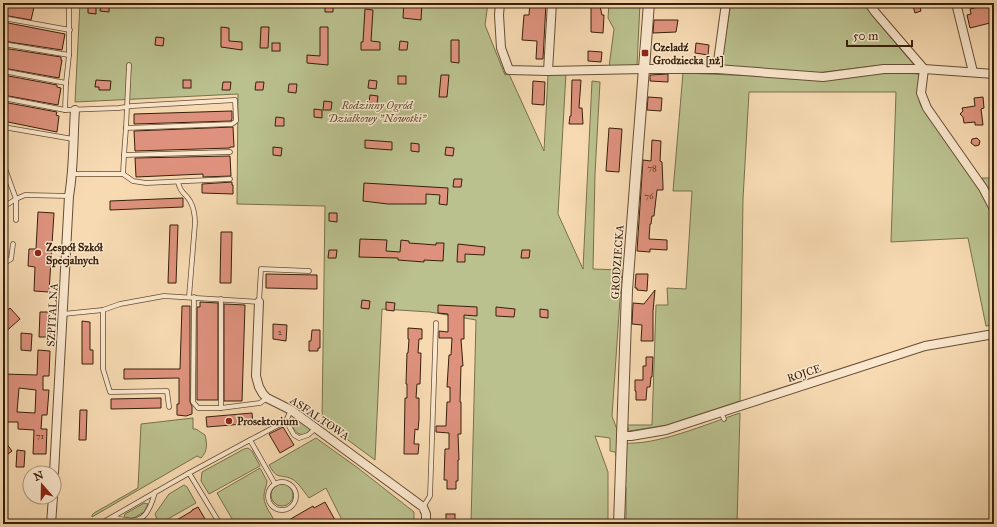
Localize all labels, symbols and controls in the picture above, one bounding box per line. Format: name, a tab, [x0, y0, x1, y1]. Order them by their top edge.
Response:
scale bar	[847, 22, 912, 48]
text: 50 m	[853, 29, 878, 43]
place label: Czeladź Grodziecka [nż]	[653, 41, 724, 68]
marker: Czeladź Grodziecka [nż]	[640, 48, 650, 58]
park label: Rodzinny Ogród Działkowy "Nowotki"	[328, 99, 428, 125]
house number: 78	[647, 162, 657, 173]
house number: 76	[644, 190, 654, 201]
street label: GRODZIECKA	[608, 224, 627, 300]
place label: Zespół Szkół Specjalnych	[46, 241, 104, 268]
marker: Zespół Szkół Specjalnych	[33, 248, 43, 258]
street label: SZPITALNA	[44, 282, 61, 347]
house number: 2	[278, 326, 283, 337]
street label: ROJCE	[785, 362, 823, 386]
street label: ASFALTOWA	[287, 393, 352, 443]
place label: Prosektorium	[237, 415, 299, 428]
marker: Prosektorium	[224, 416, 234, 426]
house number: 71	[36, 430, 45, 441]
north arrow	[22, 465, 62, 505]
text: N	[32, 468, 46, 484]

